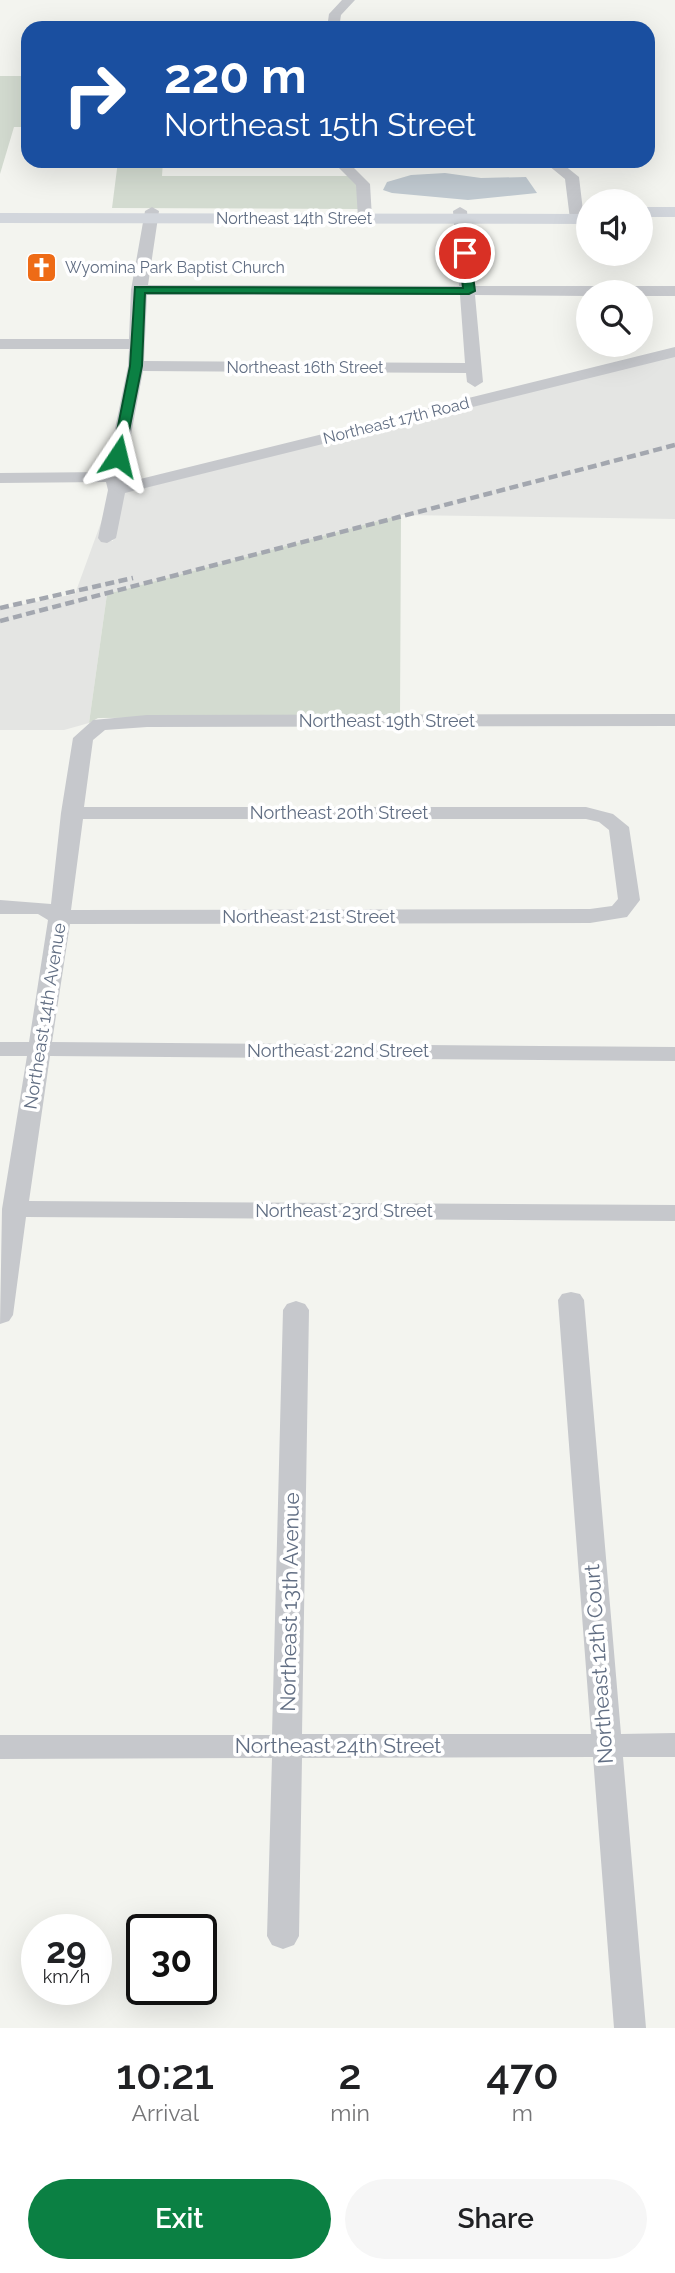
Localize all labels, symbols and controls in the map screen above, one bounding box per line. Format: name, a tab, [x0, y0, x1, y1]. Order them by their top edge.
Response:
text: 220 m	[164, 47, 307, 104]
icon: right	[49, 49, 140, 140]
text: Northeast 15th Street	[164, 106, 476, 143]
map controls	[576, 189, 653, 357]
button: sound	[576, 189, 653, 266]
street label: Northeast 14th Street	[216, 209, 373, 228]
pin	[435, 223, 495, 283]
icon: arrive	[446, 234, 484, 272]
church icon: Wyomina Park Baptist Church	[25, 250, 59, 284]
place label: Wyomina Park Baptist Church	[65, 258, 285, 277]
button: search	[576, 280, 653, 357]
street label: Northeast 16th Street	[227, 358, 384, 377]
street label: Northeast 17th Road	[321, 393, 471, 448]
position arrow	[81, 419, 155, 493]
street label: Northeast 19th Street	[299, 710, 475, 731]
street label: Northeast 20th Street	[250, 802, 428, 823]
street label: Northeast 21st Street	[222, 906, 396, 927]
street label: Northeast 14th Avenue	[19, 921, 70, 1111]
street label: Northeast 22nd Street	[247, 1040, 429, 1061]
street label: Northeast 23rd Street	[255, 1200, 433, 1221]
street label: Northeast 13th Avenue	[275, 1492, 304, 1712]
street label: Northeast 12th Court	[579, 1563, 618, 1765]
street label: Northeast 24th Street	[235, 1733, 441, 1758]
speed limit sign: 30	[126, 1914, 217, 2005]
text: 29	[46, 1930, 87, 1971]
text: km/h	[43, 1966, 90, 1987]
text: 10:21	[116, 2050, 214, 2099]
text: 2	[339, 2050, 362, 2099]
text: 470	[486, 2050, 559, 2099]
text: Arrival	[131, 2099, 199, 2126]
text: min	[330, 2099, 370, 2126]
text: m	[512, 2099, 533, 2126]
button: Exit	[28, 2179, 331, 2259]
button: Share	[345, 2179, 647, 2259]

